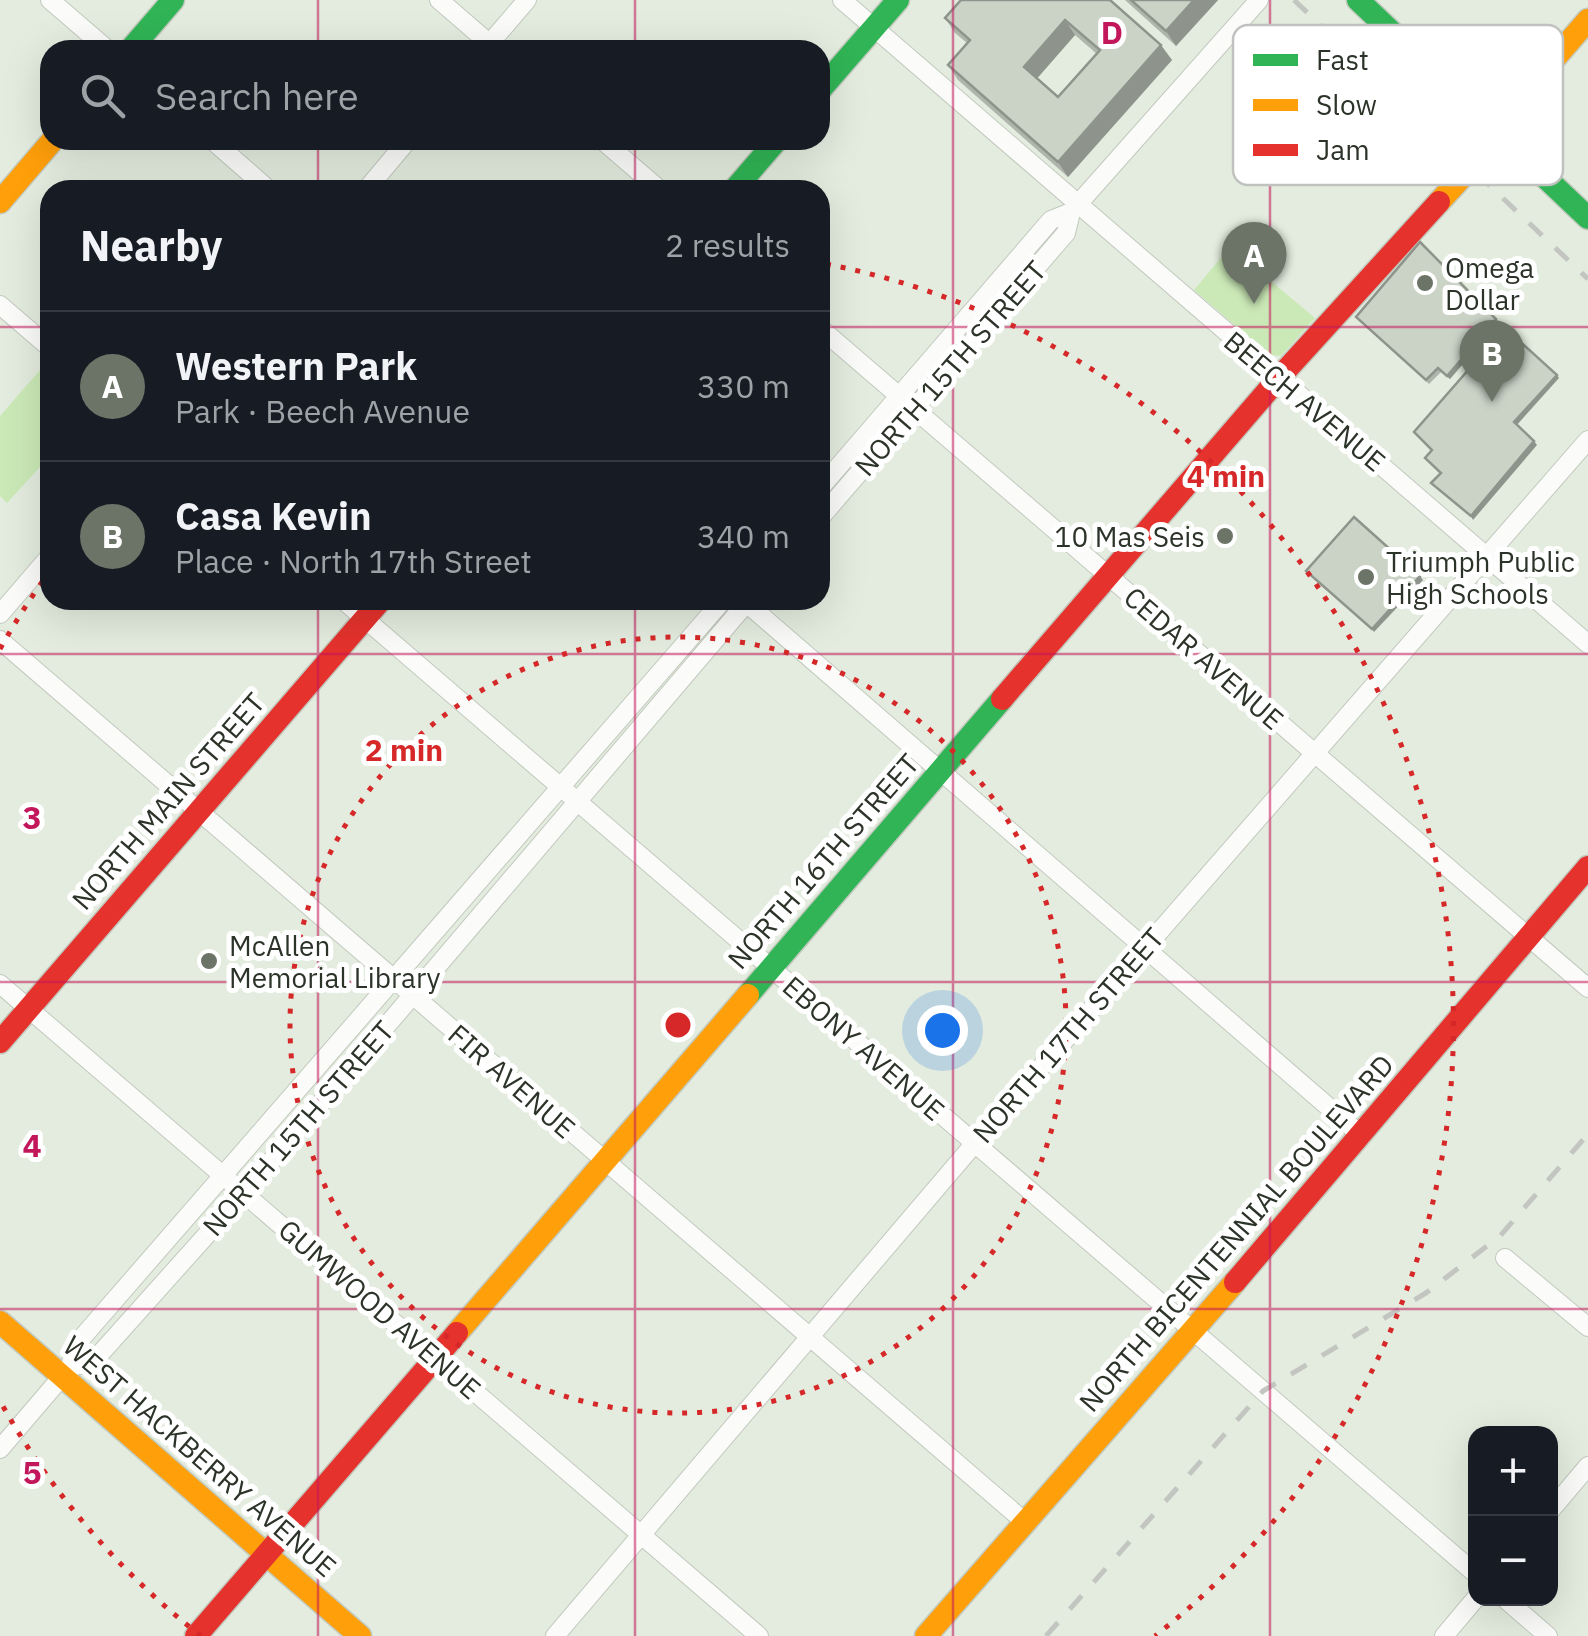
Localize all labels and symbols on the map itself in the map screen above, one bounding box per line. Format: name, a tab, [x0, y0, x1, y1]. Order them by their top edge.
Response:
text: D	[1101, 11, 1123, 53]
legend	[1233, 25, 1563, 185]
text: Fast	[1316, 41, 1369, 78]
text: Slow	[1316, 86, 1377, 123]
text: Jam	[1316, 131, 1370, 168]
pin: A	[1222, 222, 1286, 304]
place label: Omega Dollar	[1445, 249, 1534, 318]
street label: NORTH 15TH STREET	[846, 253, 1054, 483]
marker: Omega Dollar	[1414, 272, 1436, 294]
pin: B	[1460, 320, 1524, 402]
street label: BEECH AVENUE	[1216, 323, 1394, 479]
text: 4 min	[1187, 456, 1265, 495]
place label: 10 Mas Seis	[1055, 518, 1205, 555]
marker: 10 Mas Seis	[1214, 525, 1236, 547]
place label: Triumph Public High Schools	[1386, 543, 1575, 612]
marker: Triumph Public High Schools	[1355, 566, 1377, 588]
street label: CEDAR AVENUE	[1116, 578, 1292, 738]
street label: NORTH MAIN STREET	[63, 685, 273, 917]
text: 2 min	[365, 730, 443, 769]
street label: NORTH 16TH STREET	[719, 746, 927, 976]
text: 3	[22, 796, 42, 838]
street label: NORTH 17TH STREET	[964, 920, 1172, 1150]
place label: McAllen Memorial Library	[229, 927, 441, 996]
marker: McAllen Memorial Library	[198, 950, 220, 972]
street label: EBONY AVENUE	[775, 968, 953, 1128]
your location	[917, 1005, 968, 1056]
centre of rings	[660, 1007, 696, 1043]
street label: NORTH 15TH STREET	[194, 1013, 402, 1243]
street label: FIR AVENUE	[441, 1016, 583, 1146]
street label: NORTH BICENTENNIAL BOULEVARD	[1071, 1047, 1401, 1419]
text: 4	[22, 1124, 42, 1166]
street label: GUMWOOD AVENUE	[271, 1211, 489, 1407]
street label: WEST HACKBERRY AVENUE	[56, 1327, 344, 1585]
text: 5	[22, 1451, 42, 1493]

